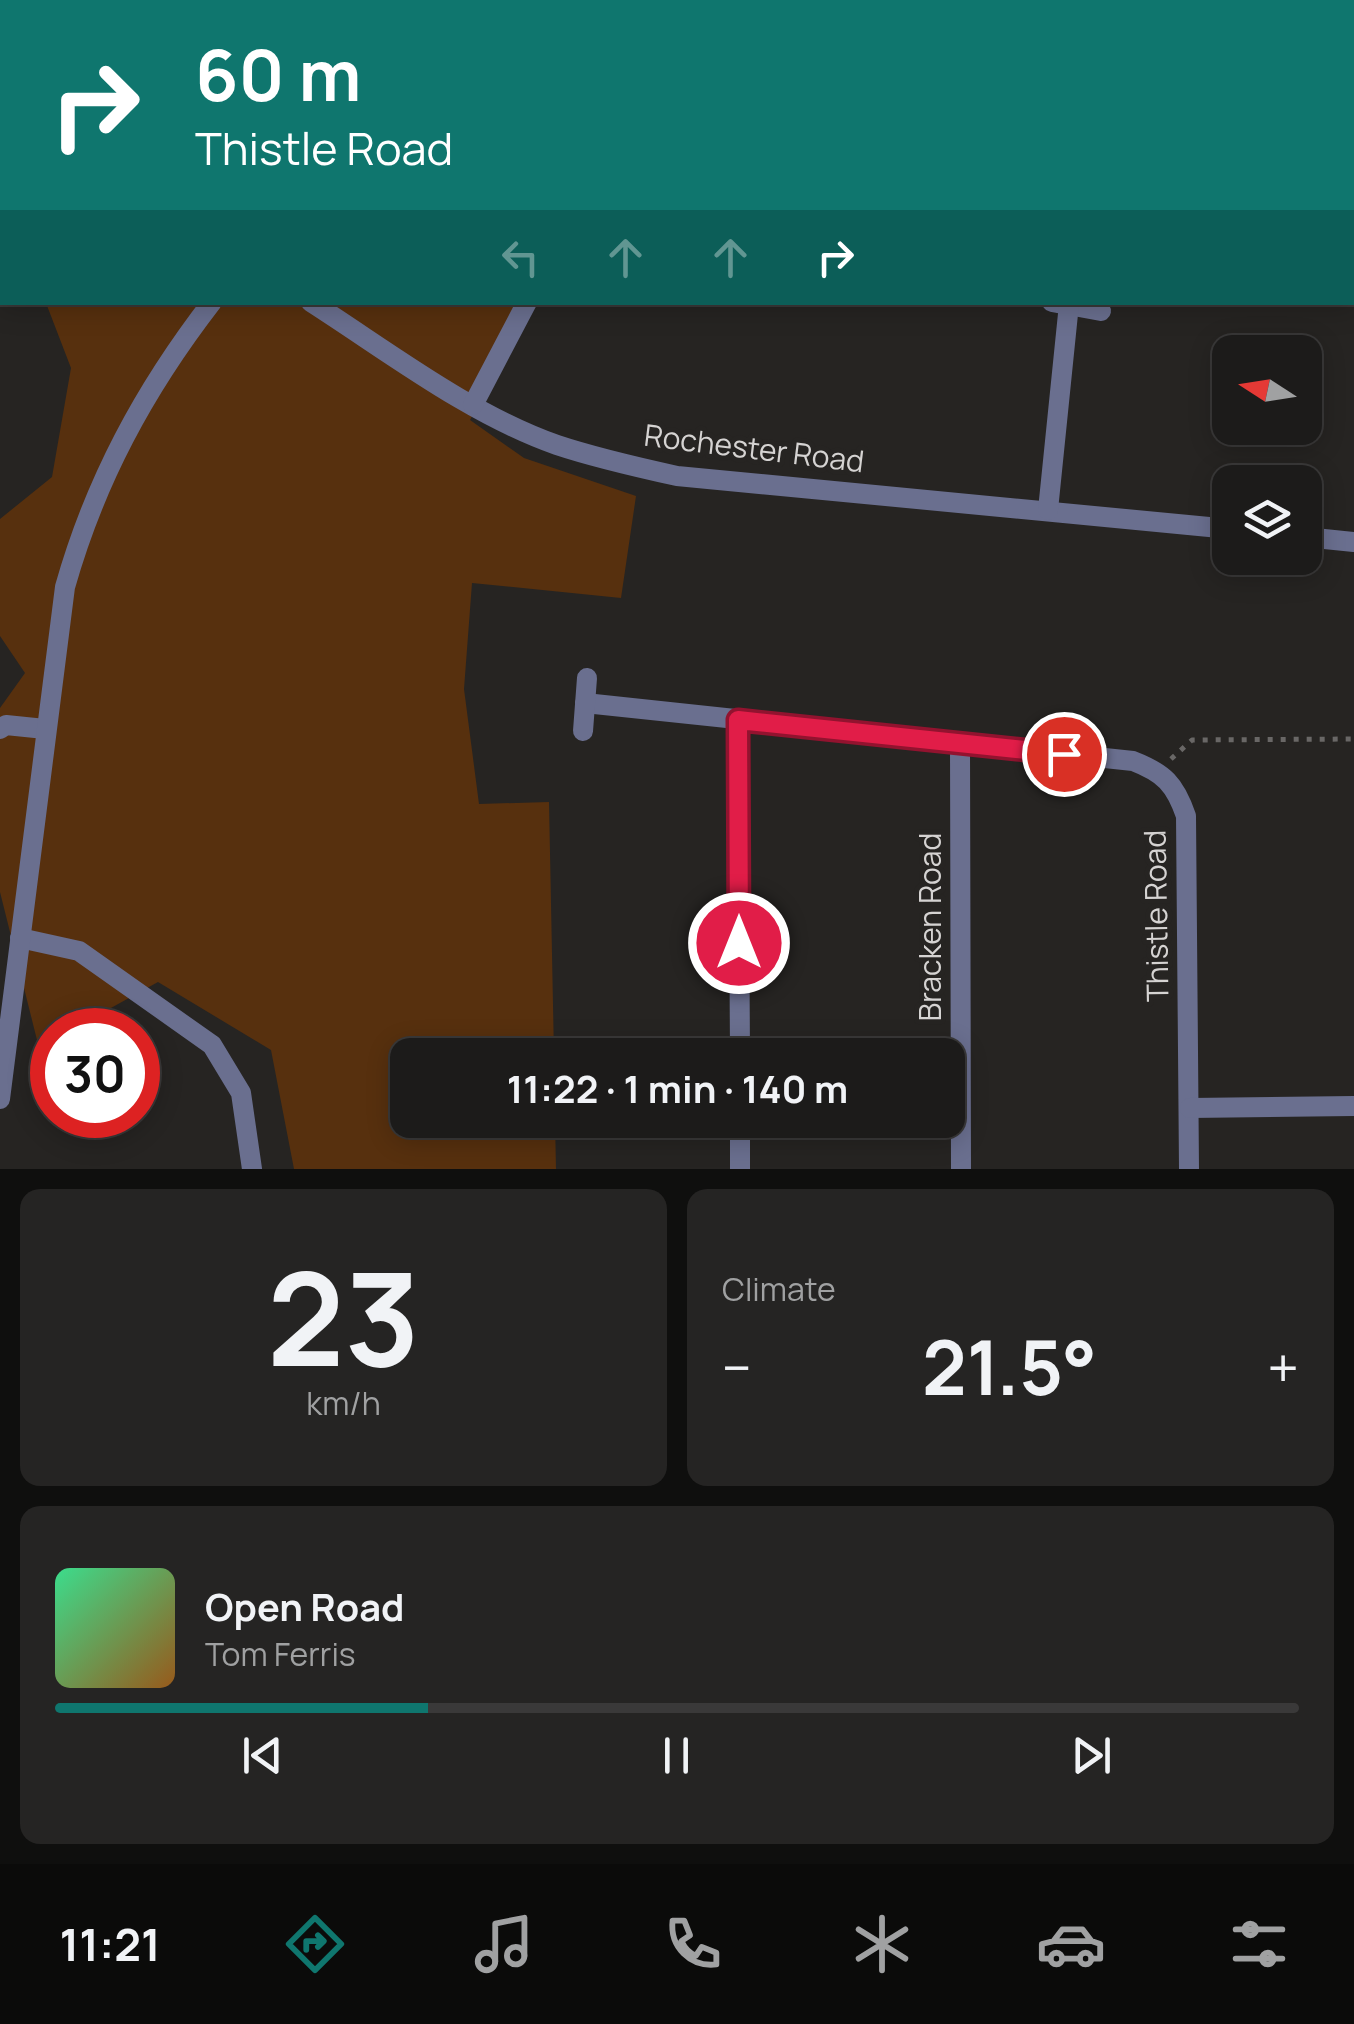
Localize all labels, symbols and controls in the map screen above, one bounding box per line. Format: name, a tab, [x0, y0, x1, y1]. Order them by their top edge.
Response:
text: 60 m	[195, 26, 362, 122]
icon: right	[30, 40, 160, 170]
text: Thistle Road	[195, 117, 453, 179]
icon: left	[493, 230, 548, 285]
icon: ahead	[598, 230, 653, 285]
icon: ahead	[703, 230, 758, 285]
icon: right	[808, 230, 863, 285]
north arrow	[1212, 335, 1322, 445]
map controls	[1212, 335, 1322, 575]
street label: Rochester Road	[642, 414, 866, 481]
button: layers	[1212, 465, 1322, 575]
pin	[1022, 712, 1107, 797]
icon: arrive	[1037, 727, 1092, 782]
street label: Thistle Road	[1134, 830, 1177, 1002]
street label: Bracken Road	[909, 833, 950, 1021]
position arrow	[687, 891, 791, 995]
speed limit sign: 30	[30, 1008, 160, 1138]
text: 11:22 · 1 min · 140 m	[507, 1062, 848, 1114]
text: 23	[267, 1227, 420, 1405]
text: Climate	[722, 1267, 836, 1311]
text: 21.5°	[922, 1315, 1097, 1418]
text: −	[722, 1329, 752, 1405]
text: +	[1267, 1329, 1299, 1405]
text: km/h	[306, 1381, 381, 1425]
text: Open Road	[205, 1580, 404, 1632]
text: Tom Ferris	[205, 1632, 356, 1676]
icon: previous	[235, 1728, 290, 1783]
icon: pause	[649, 1728, 704, 1783]
icon: next	[1064, 1728, 1119, 1783]
icon: directions	[280, 1909, 350, 1979]
icon: music	[469, 1909, 539, 1979]
icon: phone	[658, 1909, 728, 1979]
icon: climate	[847, 1909, 917, 1979]
icon: car	[1036, 1909, 1106, 1979]
icon: filters	[1224, 1909, 1294, 1979]
text: 11:21	[59, 1913, 161, 1975]

